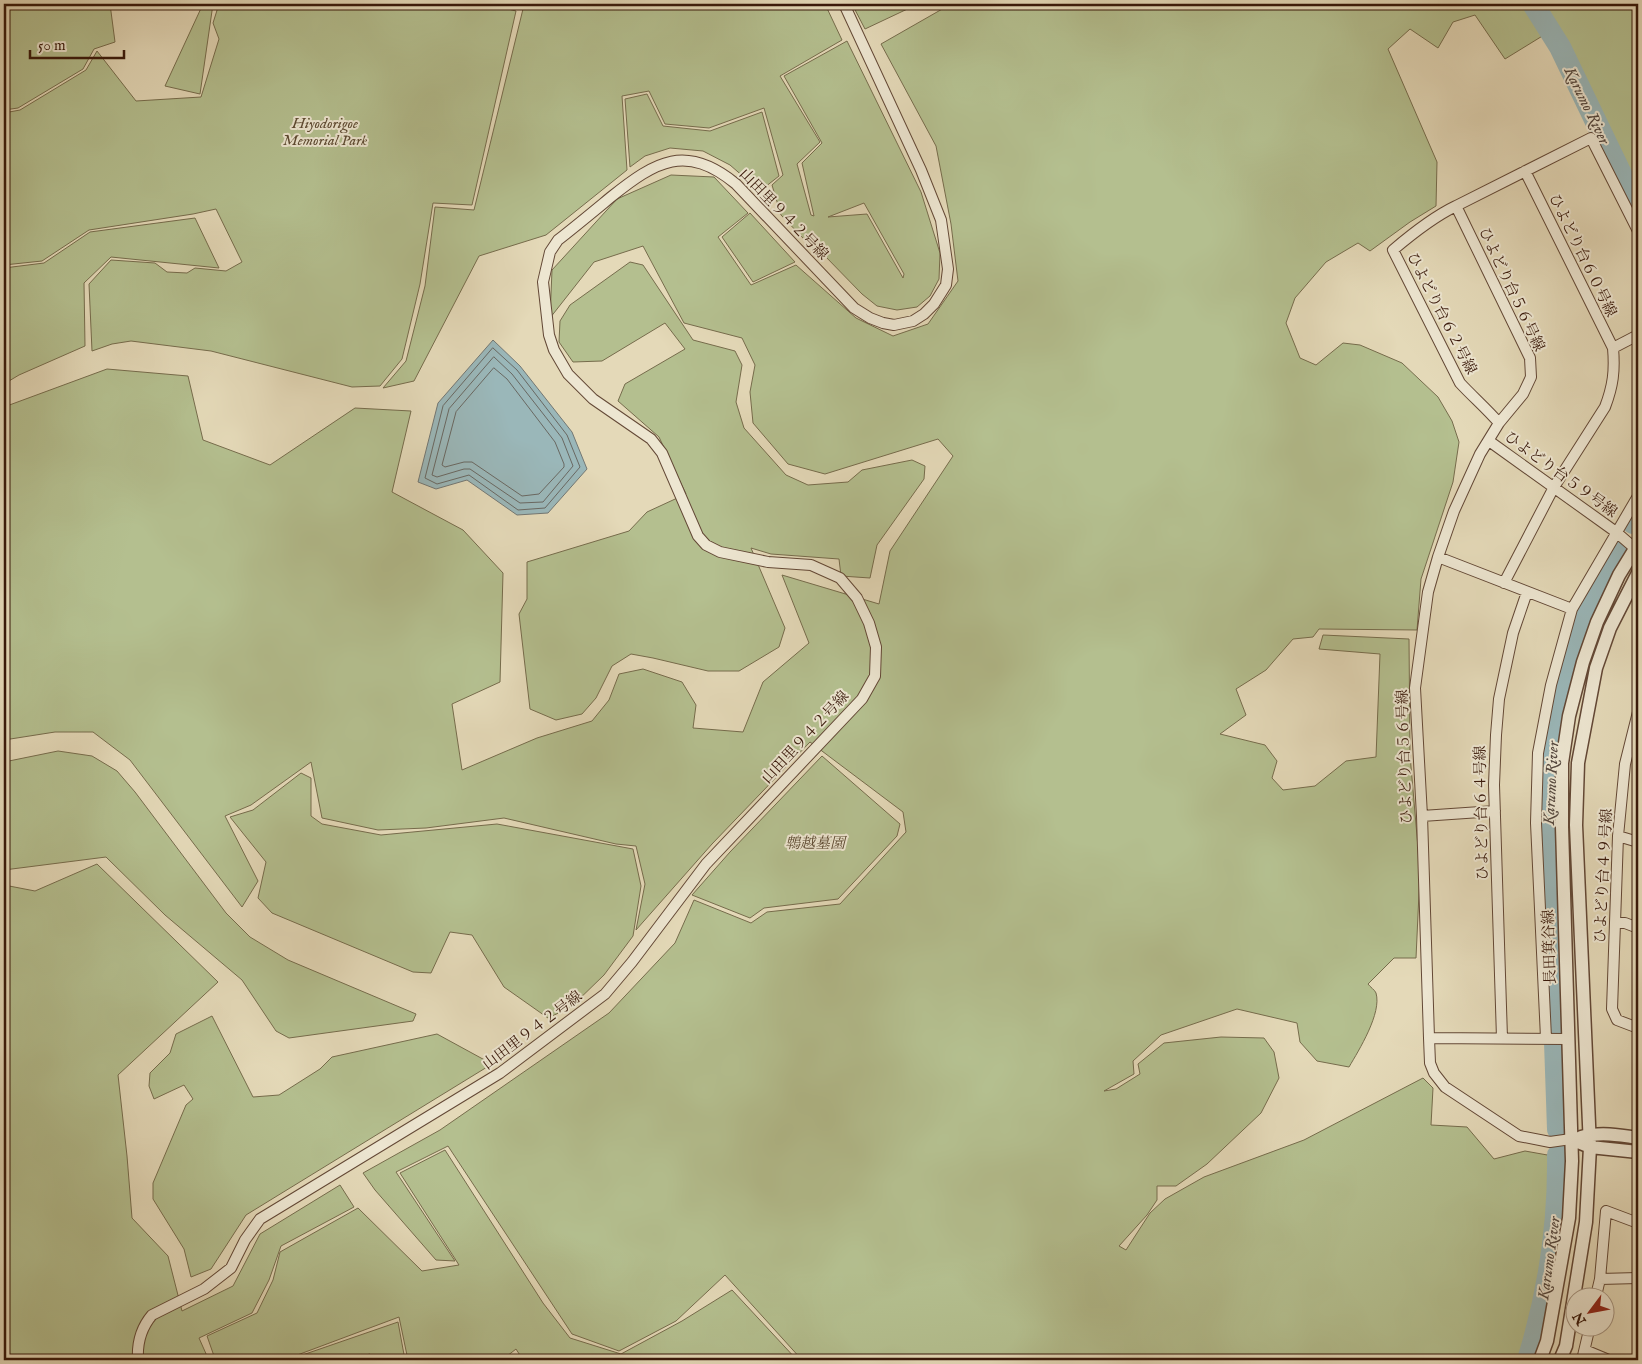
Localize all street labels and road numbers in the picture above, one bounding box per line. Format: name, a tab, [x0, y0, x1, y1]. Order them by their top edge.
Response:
street label: 山田里９４２号線	[735, 165, 832, 264]
street label: ひよどり台６０号線	[1544, 190, 1621, 320]
street label: ひよどり台５６号線	[1474, 224, 1549, 354]
street label: ひよどり台６２号線	[1402, 249, 1481, 378]
street label: ひよどり台５９号線	[1501, 427, 1621, 522]
street label: 山田里９４２号線	[757, 687, 853, 788]
street label: ひよどり台５６号線	[1393, 689, 1416, 825]
street label: ひよどり台６４号線	[1471, 745, 1492, 881]
street label: ひよどり台４９号線	[1590, 808, 1617, 944]
street label: 長田箕谷線	[1539, 909, 1560, 985]
street label: 山田里９４２号線	[479, 987, 586, 1074]

